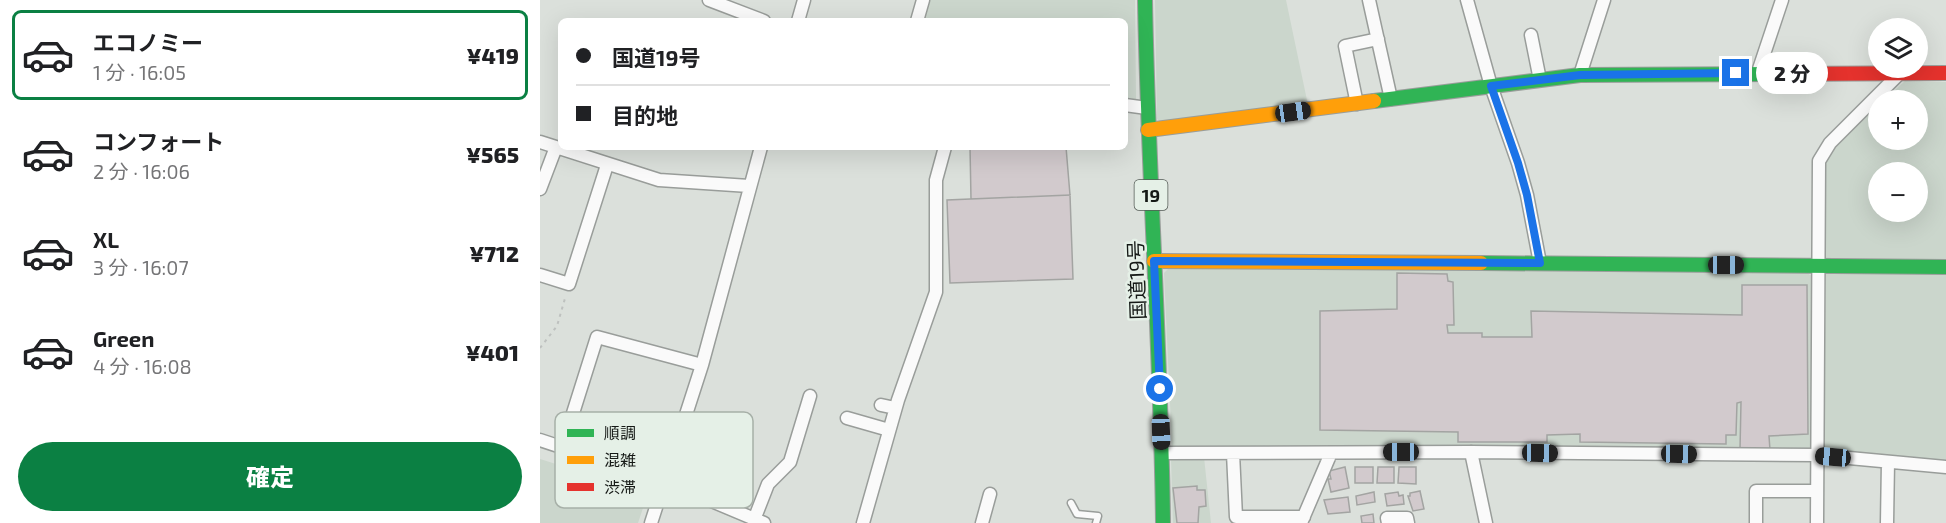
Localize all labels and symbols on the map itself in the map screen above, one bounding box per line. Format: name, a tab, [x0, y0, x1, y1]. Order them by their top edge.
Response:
callout: 2 分	[1757, 52, 1829, 94]
route end	[1722, 59, 1749, 86]
car	[1274, 101, 1312, 123]
road number: 19	[1134, 180, 1168, 210]
street label: 国道19号	[1123, 240, 1149, 320]
car	[1708, 256, 1744, 274]
route start	[1146, 375, 1173, 402]
legend	[555, 412, 753, 508]
car	[1151, 414, 1171, 450]
text: 順調	[604, 423, 636, 442]
car	[1383, 443, 1419, 461]
car	[1522, 444, 1558, 462]
car	[1661, 445, 1697, 463]
car	[1814, 446, 1852, 468]
text: 混雑	[604, 450, 636, 469]
text: 渋滞	[604, 477, 636, 496]

